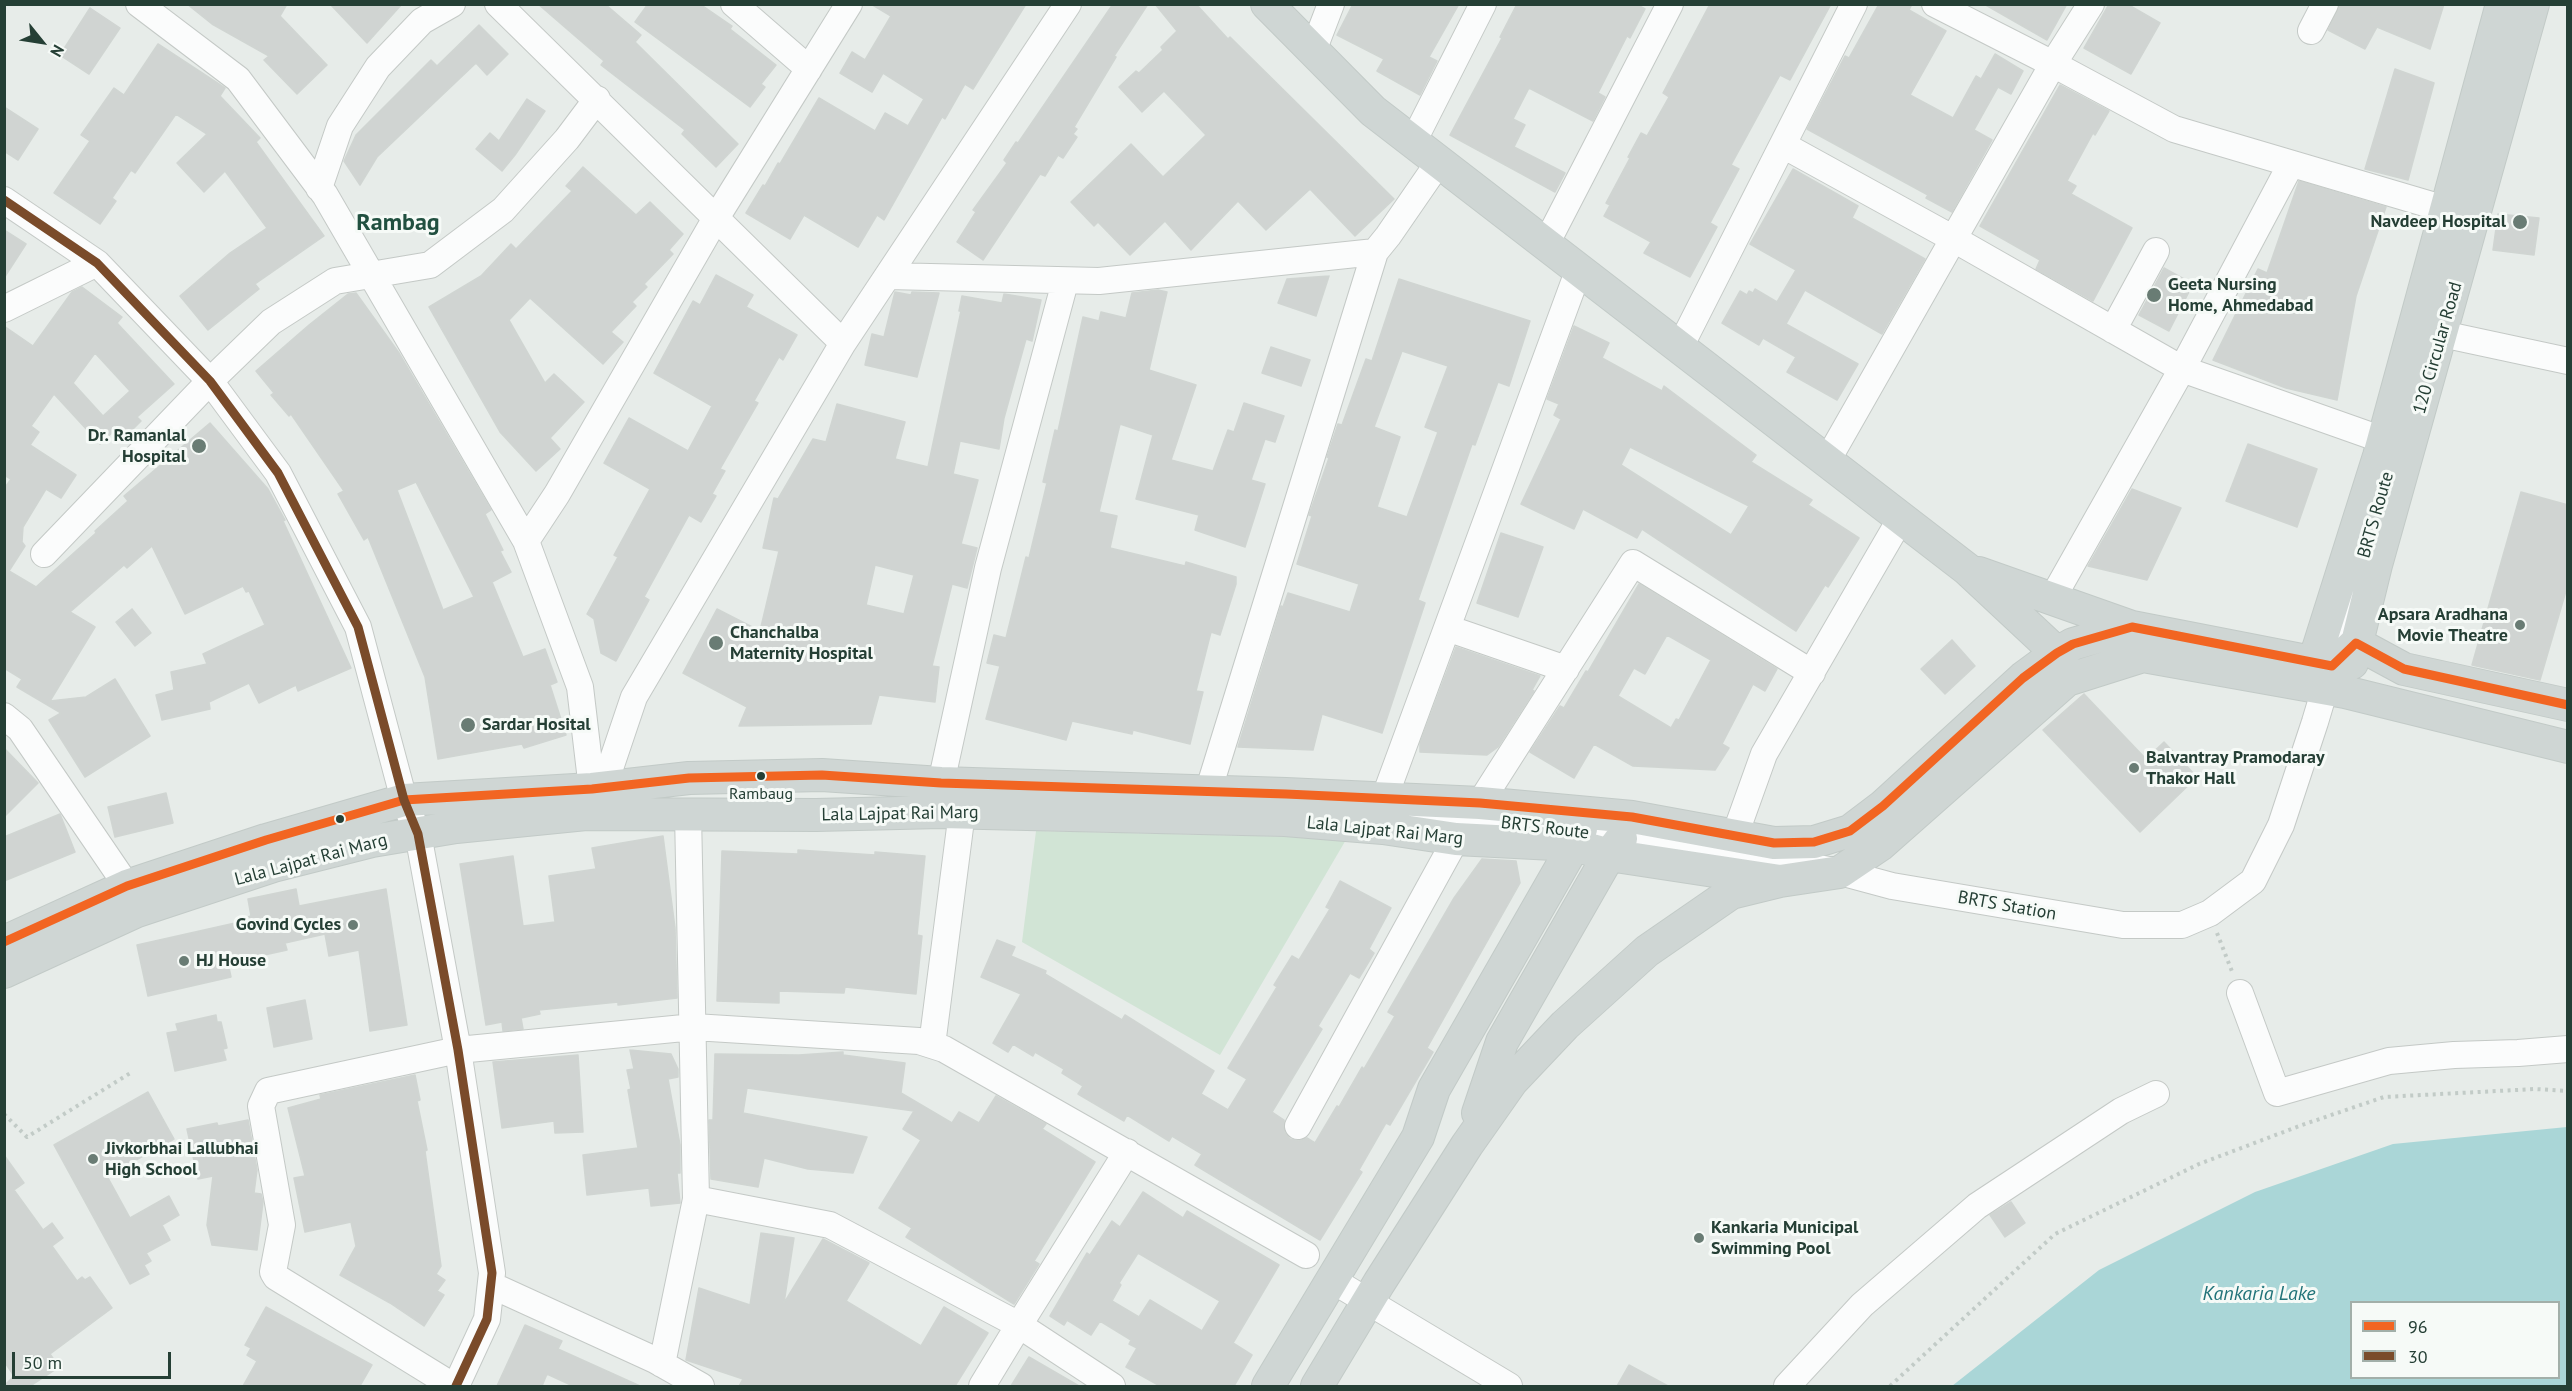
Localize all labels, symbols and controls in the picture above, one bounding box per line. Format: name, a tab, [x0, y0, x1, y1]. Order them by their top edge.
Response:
north arrow	[12, 12, 72, 72]
text: N	[46, 41, 69, 61]
district label: Rambag	[356, 209, 440, 237]
place label: Navdeep Hospital	[2370, 211, 2506, 233]
marker: Navdeep Hospital	[2511, 213, 2529, 231]
place label: Geeta Nursing Home, Ahmedabad	[2168, 274, 2313, 316]
street label: 120 Circular Road	[2409, 279, 2467, 417]
marker: Geeta Nursing Home, Ahmedabad	[2145, 286, 2163, 304]
place label: Dr. Ramanlal Hospital	[88, 425, 186, 468]
marker: Dr. Ramanlal Hospital	[190, 437, 208, 455]
street label: BRTS Route	[2353, 469, 2399, 561]
place label: Apsara Aradhana Movie Theatre	[2378, 604, 2508, 646]
marker: Apsara Aradhana Movie Theatre	[2513, 618, 2527, 632]
place label: Chanchalba Maternity Hospital	[730, 622, 873, 664]
marker: Chanchalba Maternity Hospital	[707, 634, 725, 652]
place label: Sardar Hosital	[482, 714, 591, 736]
marker: Sardar Hosital	[459, 716, 477, 734]
place label: Balvantray Pramodaray Thakor Hall	[2146, 747, 2325, 789]
marker: Balvantray Pramodaray Thakor Hall	[2127, 761, 2141, 775]
marker: Rambaug	[755, 770, 767, 782]
place label: Rambaug	[729, 784, 793, 804]
street label: Lala Lajpat Rai Marg	[821, 802, 979, 826]
street label: Lala Lajpat Rai Marg	[1306, 812, 1464, 850]
street label: BRTS Route	[1500, 812, 1590, 844]
unlabelled marker	[334, 813, 346, 825]
street label: Lala Lajpat Rai Marg	[232, 829, 390, 891]
street label: BRTS Station	[1956, 887, 2058, 925]
place label: Govind Cycles	[236, 914, 341, 936]
marker: Govind Cycles	[346, 918, 360, 932]
place label: HJ House	[196, 950, 266, 972]
marker: HJ House	[177, 954, 191, 968]
place label: Jivkorbhai Lallubhai High School	[105, 1138, 259, 1180]
marker: Jivkorbhai Lallubhai High School	[86, 1152, 100, 1166]
place label: Kankaria Municipal Swimming Pool	[1711, 1217, 1858, 1260]
marker: Kankaria Municipal Swimming Pool	[1692, 1231, 1706, 1245]
water label: Kankaria Lake	[2203, 1282, 2315, 1306]
legend	[2350, 1301, 2560, 1379]
text: 96	[2408, 1315, 2428, 1338]
scale bar	[15, 1340, 174, 1378]
text: 30	[2408, 1345, 2428, 1368]
text: 50 m	[23, 1351, 62, 1374]

